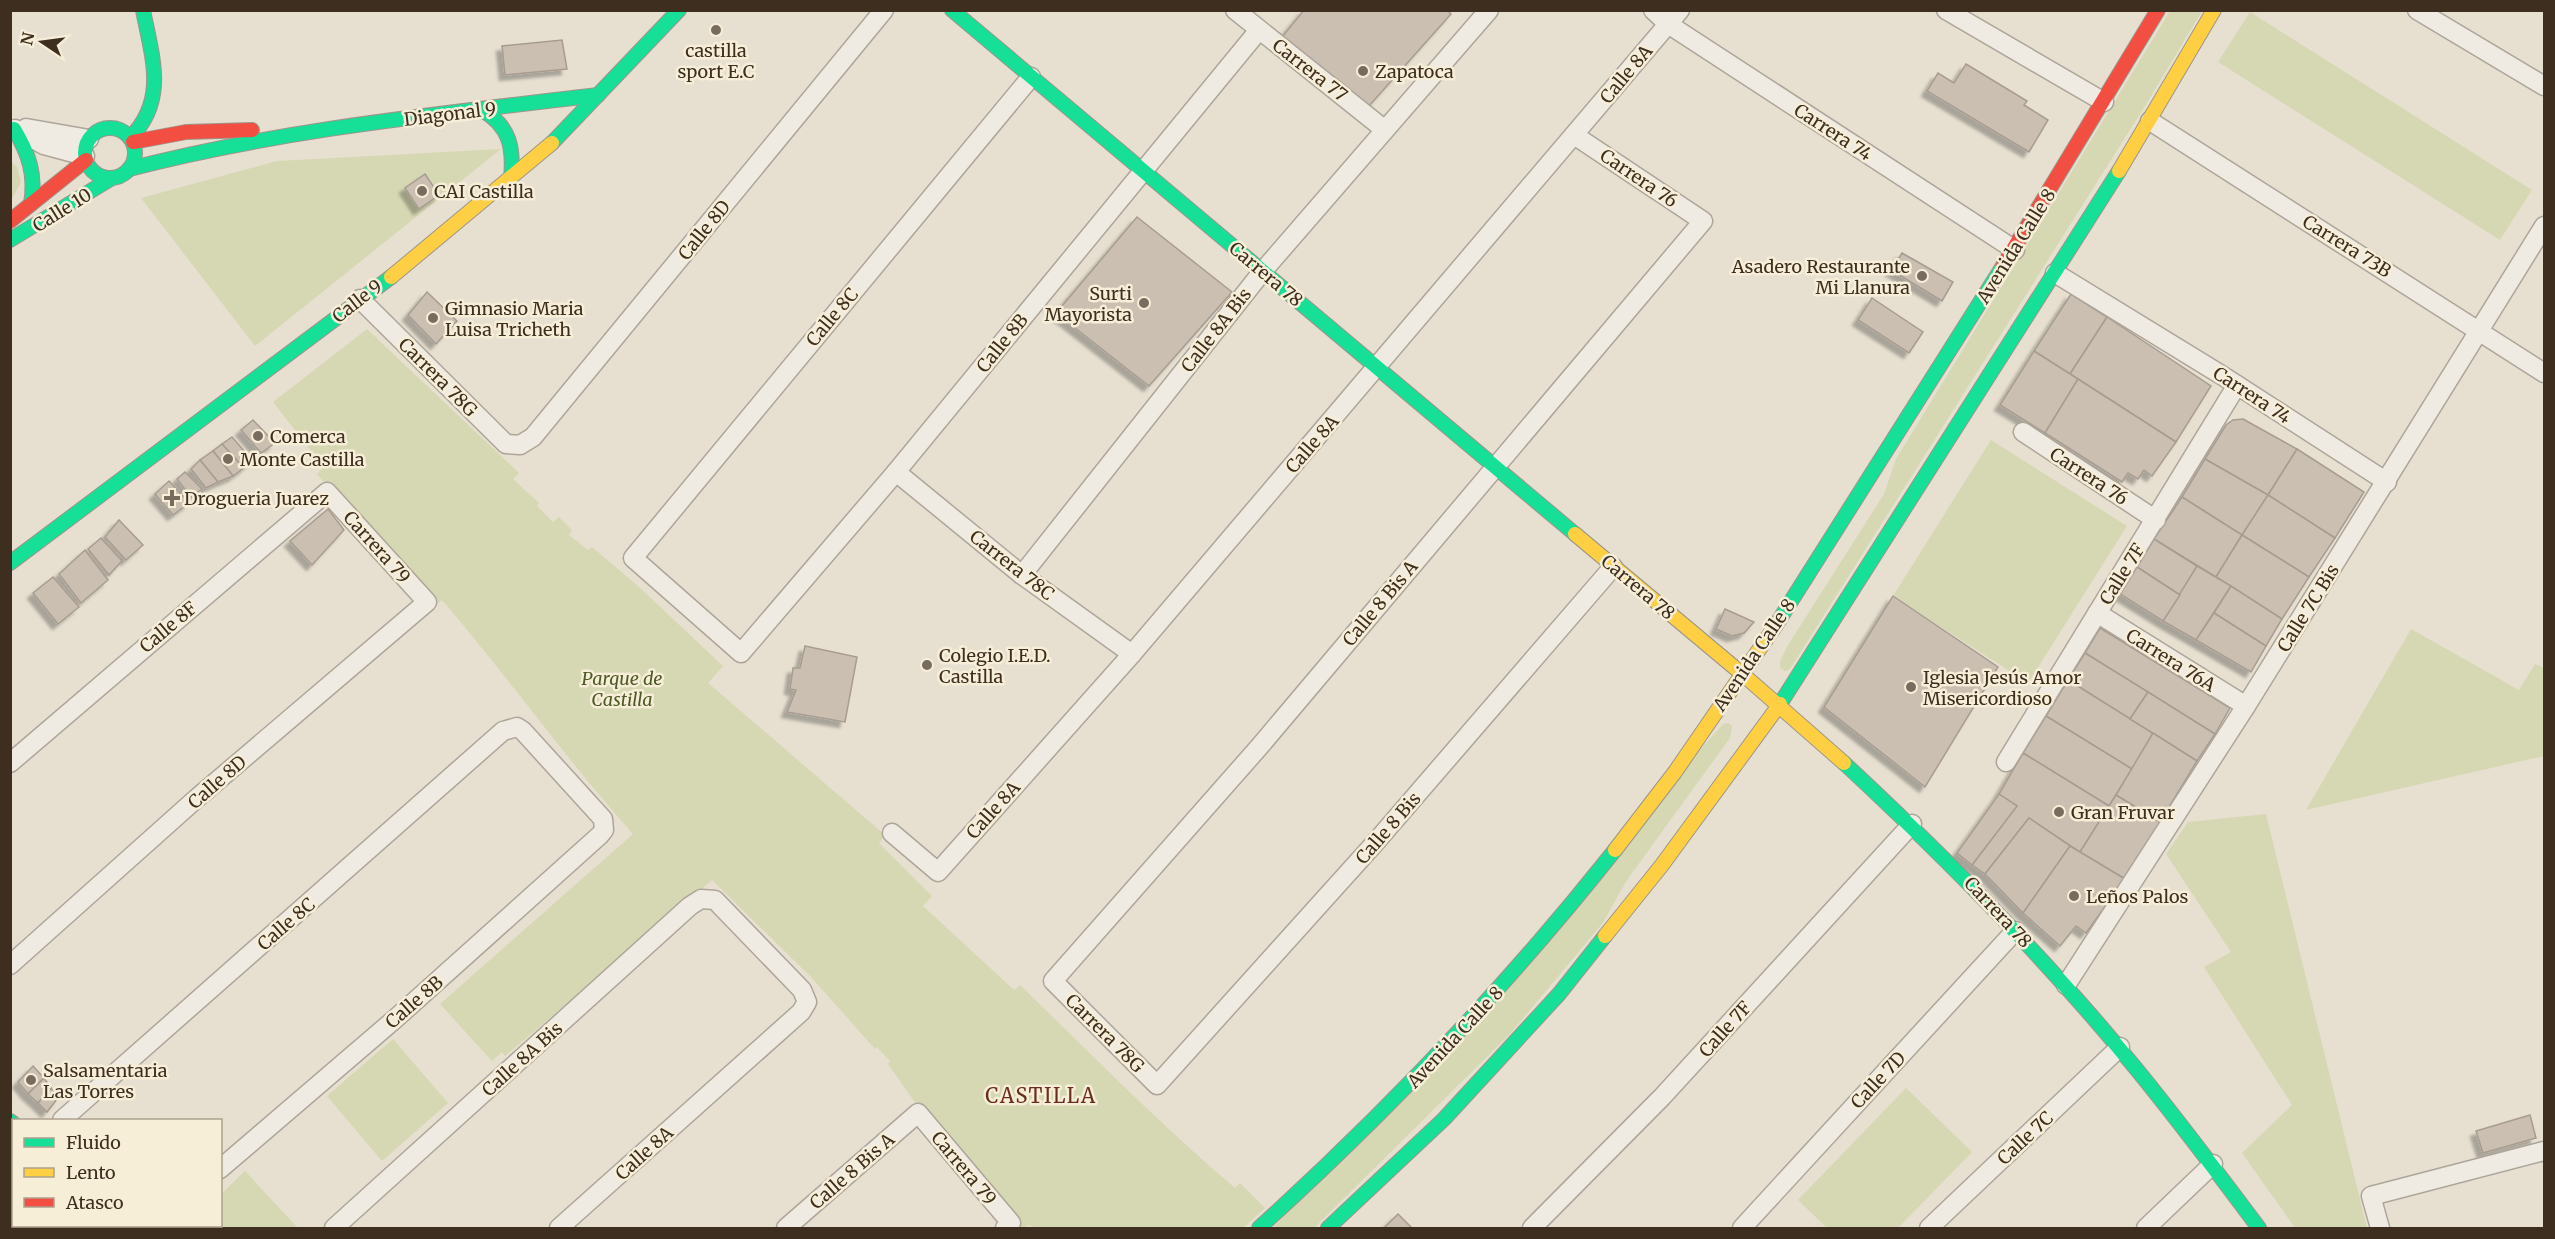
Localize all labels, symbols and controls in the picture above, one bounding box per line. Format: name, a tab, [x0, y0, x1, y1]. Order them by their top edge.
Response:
north arrow	[12, 12, 72, 72]
marker: castilla sport E.C	[709, 23, 723, 37]
text: N	[16, 30, 39, 47]
street label: Carrera 77	[1268, 34, 1352, 106]
place label: castilla sport E.C	[677, 39, 755, 83]
street label: Calle 8A	[1595, 40, 1657, 108]
place label: Zapatoca	[1375, 60, 1454, 83]
marker: Zapatoca	[1356, 64, 1370, 78]
street label: Diagonal 9	[403, 97, 497, 131]
street label: Carrera 74	[1790, 98, 1876, 166]
street label: Carrera 76	[1596, 144, 1682, 212]
place label: CAI Castilla	[434, 180, 534, 203]
street label: Calle 10	[28, 183, 96, 237]
marker: CAI Castilla	[415, 184, 429, 198]
street label: Avenida Calle 8	[1971, 184, 2060, 308]
street label: Calle 8D	[673, 195, 735, 265]
street label: Carrera 73B	[2298, 210, 2396, 282]
street label: Carrera 78	[1225, 237, 1307, 311]
place label: Asadero Restaurante Mi Llanura	[1731, 255, 1910, 299]
marker: Asadero Restaurante Mi Llanura	[1915, 269, 1929, 283]
street label: Calle 9	[327, 274, 387, 328]
place label: Surti Mayorista	[1045, 282, 1132, 326]
street label: Calle 8C	[801, 283, 863, 351]
street label: Calle 8A Bis	[1176, 283, 1256, 377]
marker: Surti Mayorista	[1137, 296, 1151, 310]
place label: Gimnasio Maria Luisa Tricheth	[445, 297, 584, 341]
street label: Calle 8B	[971, 309, 1033, 377]
marker: Gimnasio Maria Luisa Tricheth	[426, 311, 440, 325]
street label: Carrera 78G	[394, 333, 482, 421]
street label: Carrera 74	[2209, 361, 2295, 429]
street label: Calle 8A	[1280, 410, 1344, 478]
place label: Comerca	[270, 425, 346, 448]
marker: Comerca	[251, 429, 265, 443]
street label: Carrera 76	[2046, 442, 2133, 510]
place label: Monte Castilla	[240, 448, 365, 471]
marker: Monte Castilla	[221, 452, 235, 466]
place label: Drogueria Juarez	[184, 487, 329, 510]
marker: Drogueria Juarez	[165, 491, 179, 505]
street label: Carrera 79	[339, 506, 415, 588]
street label: Carrera 78C	[965, 525, 1059, 605]
street label: Calle 7F	[2094, 539, 2150, 609]
street label: Carrera 78	[1597, 550, 1679, 624]
street label: Calle 8 Bis A	[1337, 555, 1423, 651]
street label: Calle 7C Bis	[2272, 560, 2344, 656]
street label: Avenida Calle 8	[1707, 594, 1800, 716]
street label: Calle 8F	[135, 596, 201, 658]
street label: Carrera 76A	[2122, 623, 2220, 697]
place label: Colegio I.E.D. Castilla	[939, 644, 1051, 688]
marker: Colegio I.E.D. Castilla	[920, 658, 934, 672]
place label: Iglesia Jesús Amor Misericordioso	[1923, 666, 2081, 710]
park label: Parque de Castilla	[582, 667, 662, 711]
marker: Iglesia Jesús Amor Misericordioso	[1904, 680, 1918, 694]
street label: Calle 8D	[183, 750, 251, 814]
street label: Calle 8A	[961, 776, 1025, 844]
street label: Calle 8 Bis	[1350, 787, 1426, 869]
place label: Gran Fruvar	[2071, 801, 2175, 824]
marker: Gran Fruvar	[2052, 805, 2066, 819]
street label: Carrera 78	[1959, 872, 2037, 952]
place label: Leños Palos	[2086, 885, 2188, 908]
marker: Leños Palos	[2067, 889, 2081, 903]
street label: Calle 8C	[252, 892, 320, 955]
street label: Calle 8B	[380, 971, 448, 1033]
street label: Avenida Calle 8	[1401, 981, 1508, 1093]
street label: Carrera 78G	[1061, 989, 1149, 1077]
street label: Calle 7F	[1694, 996, 1756, 1062]
street label: Calle 8A Bis	[477, 1017, 567, 1101]
street label: Calle 7D	[1846, 1046, 1910, 1114]
place label: Salsamentaria Las Torres	[43, 1059, 168, 1103]
marker: Salsamentaria Las Torres	[24, 1073, 38, 1087]
district label: CASTILLA	[985, 1083, 1097, 1108]
street label: Calle 7C	[1992, 1106, 2058, 1170]
legend	[12, 1119, 222, 1227]
street label: Calle 8A	[610, 1121, 678, 1185]
street label: Carrera 79	[926, 1126, 1002, 1210]
street label: Calle 8 Bis A	[805, 1128, 899, 1214]
text: Fluido	[66, 1131, 121, 1154]
text: Lento	[66, 1161, 116, 1184]
text: Atasco	[65, 1191, 124, 1214]

